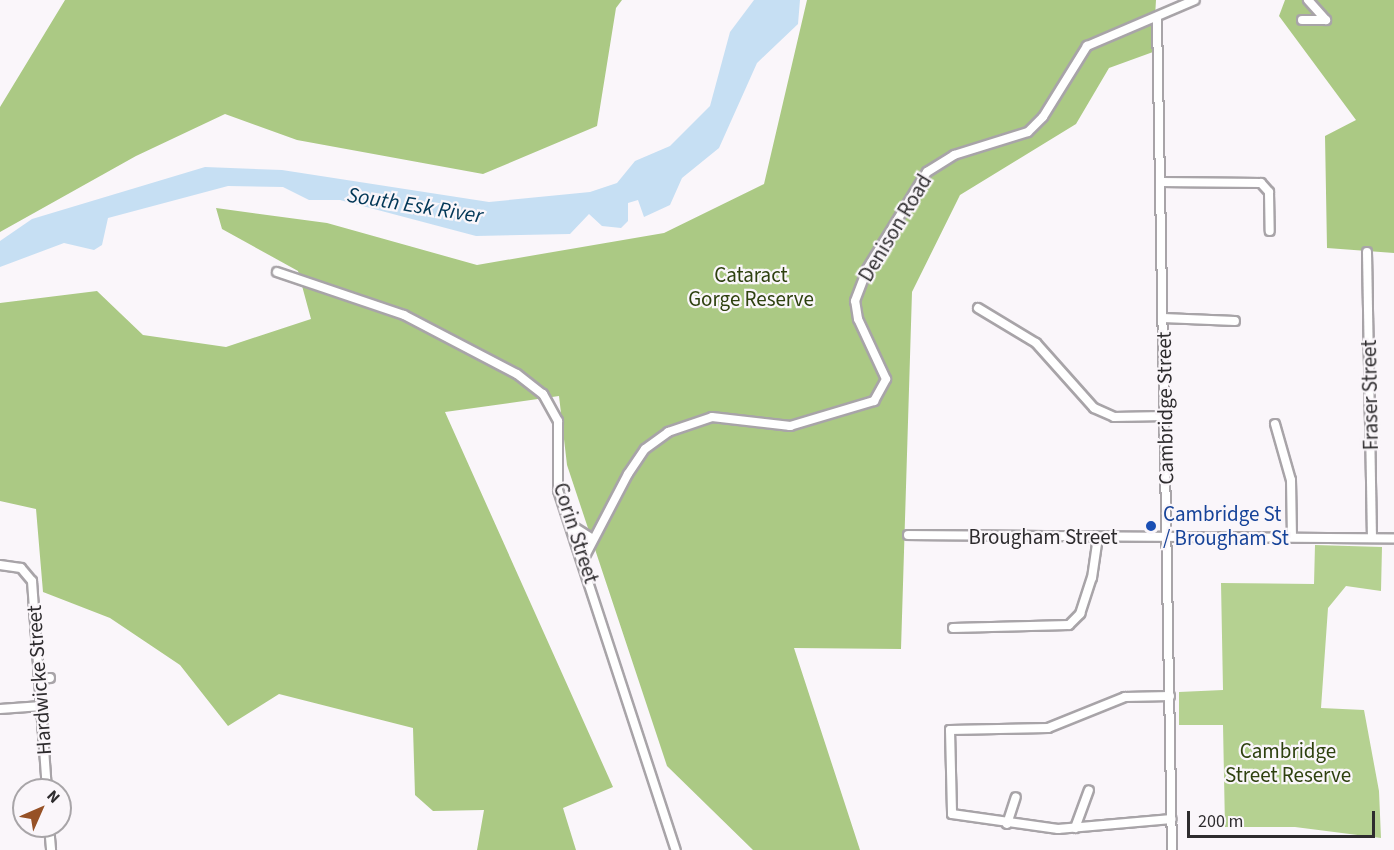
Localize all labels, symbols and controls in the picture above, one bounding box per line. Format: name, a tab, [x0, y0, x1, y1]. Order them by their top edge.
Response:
street label: Denison Road	[853, 170, 937, 286]
water label: South Esk River	[345, 182, 485, 230]
park label: Cataract Gorge Reserve	[688, 262, 814, 312]
street label: Cambridge Street	[1151, 331, 1179, 485]
street label: Fraser Street	[1356, 339, 1384, 451]
street label: Corin Street	[548, 480, 604, 586]
place label: Cambridge St / Brougham St	[1163, 501, 1289, 551]
marker: Cambridge St / Brougham St	[1144, 519, 1158, 533]
street label: Brougham Street	[968, 524, 1118, 550]
street label: Hardwicke Street	[21, 604, 57, 756]
park label: Cambridge Street Reserve	[1225, 738, 1351, 788]
north arrow	[12, 778, 72, 838]
text: N	[42, 785, 65, 808]
scale bar	[1190, 799, 1378, 837]
text: 200 m	[1198, 809, 1243, 834]

